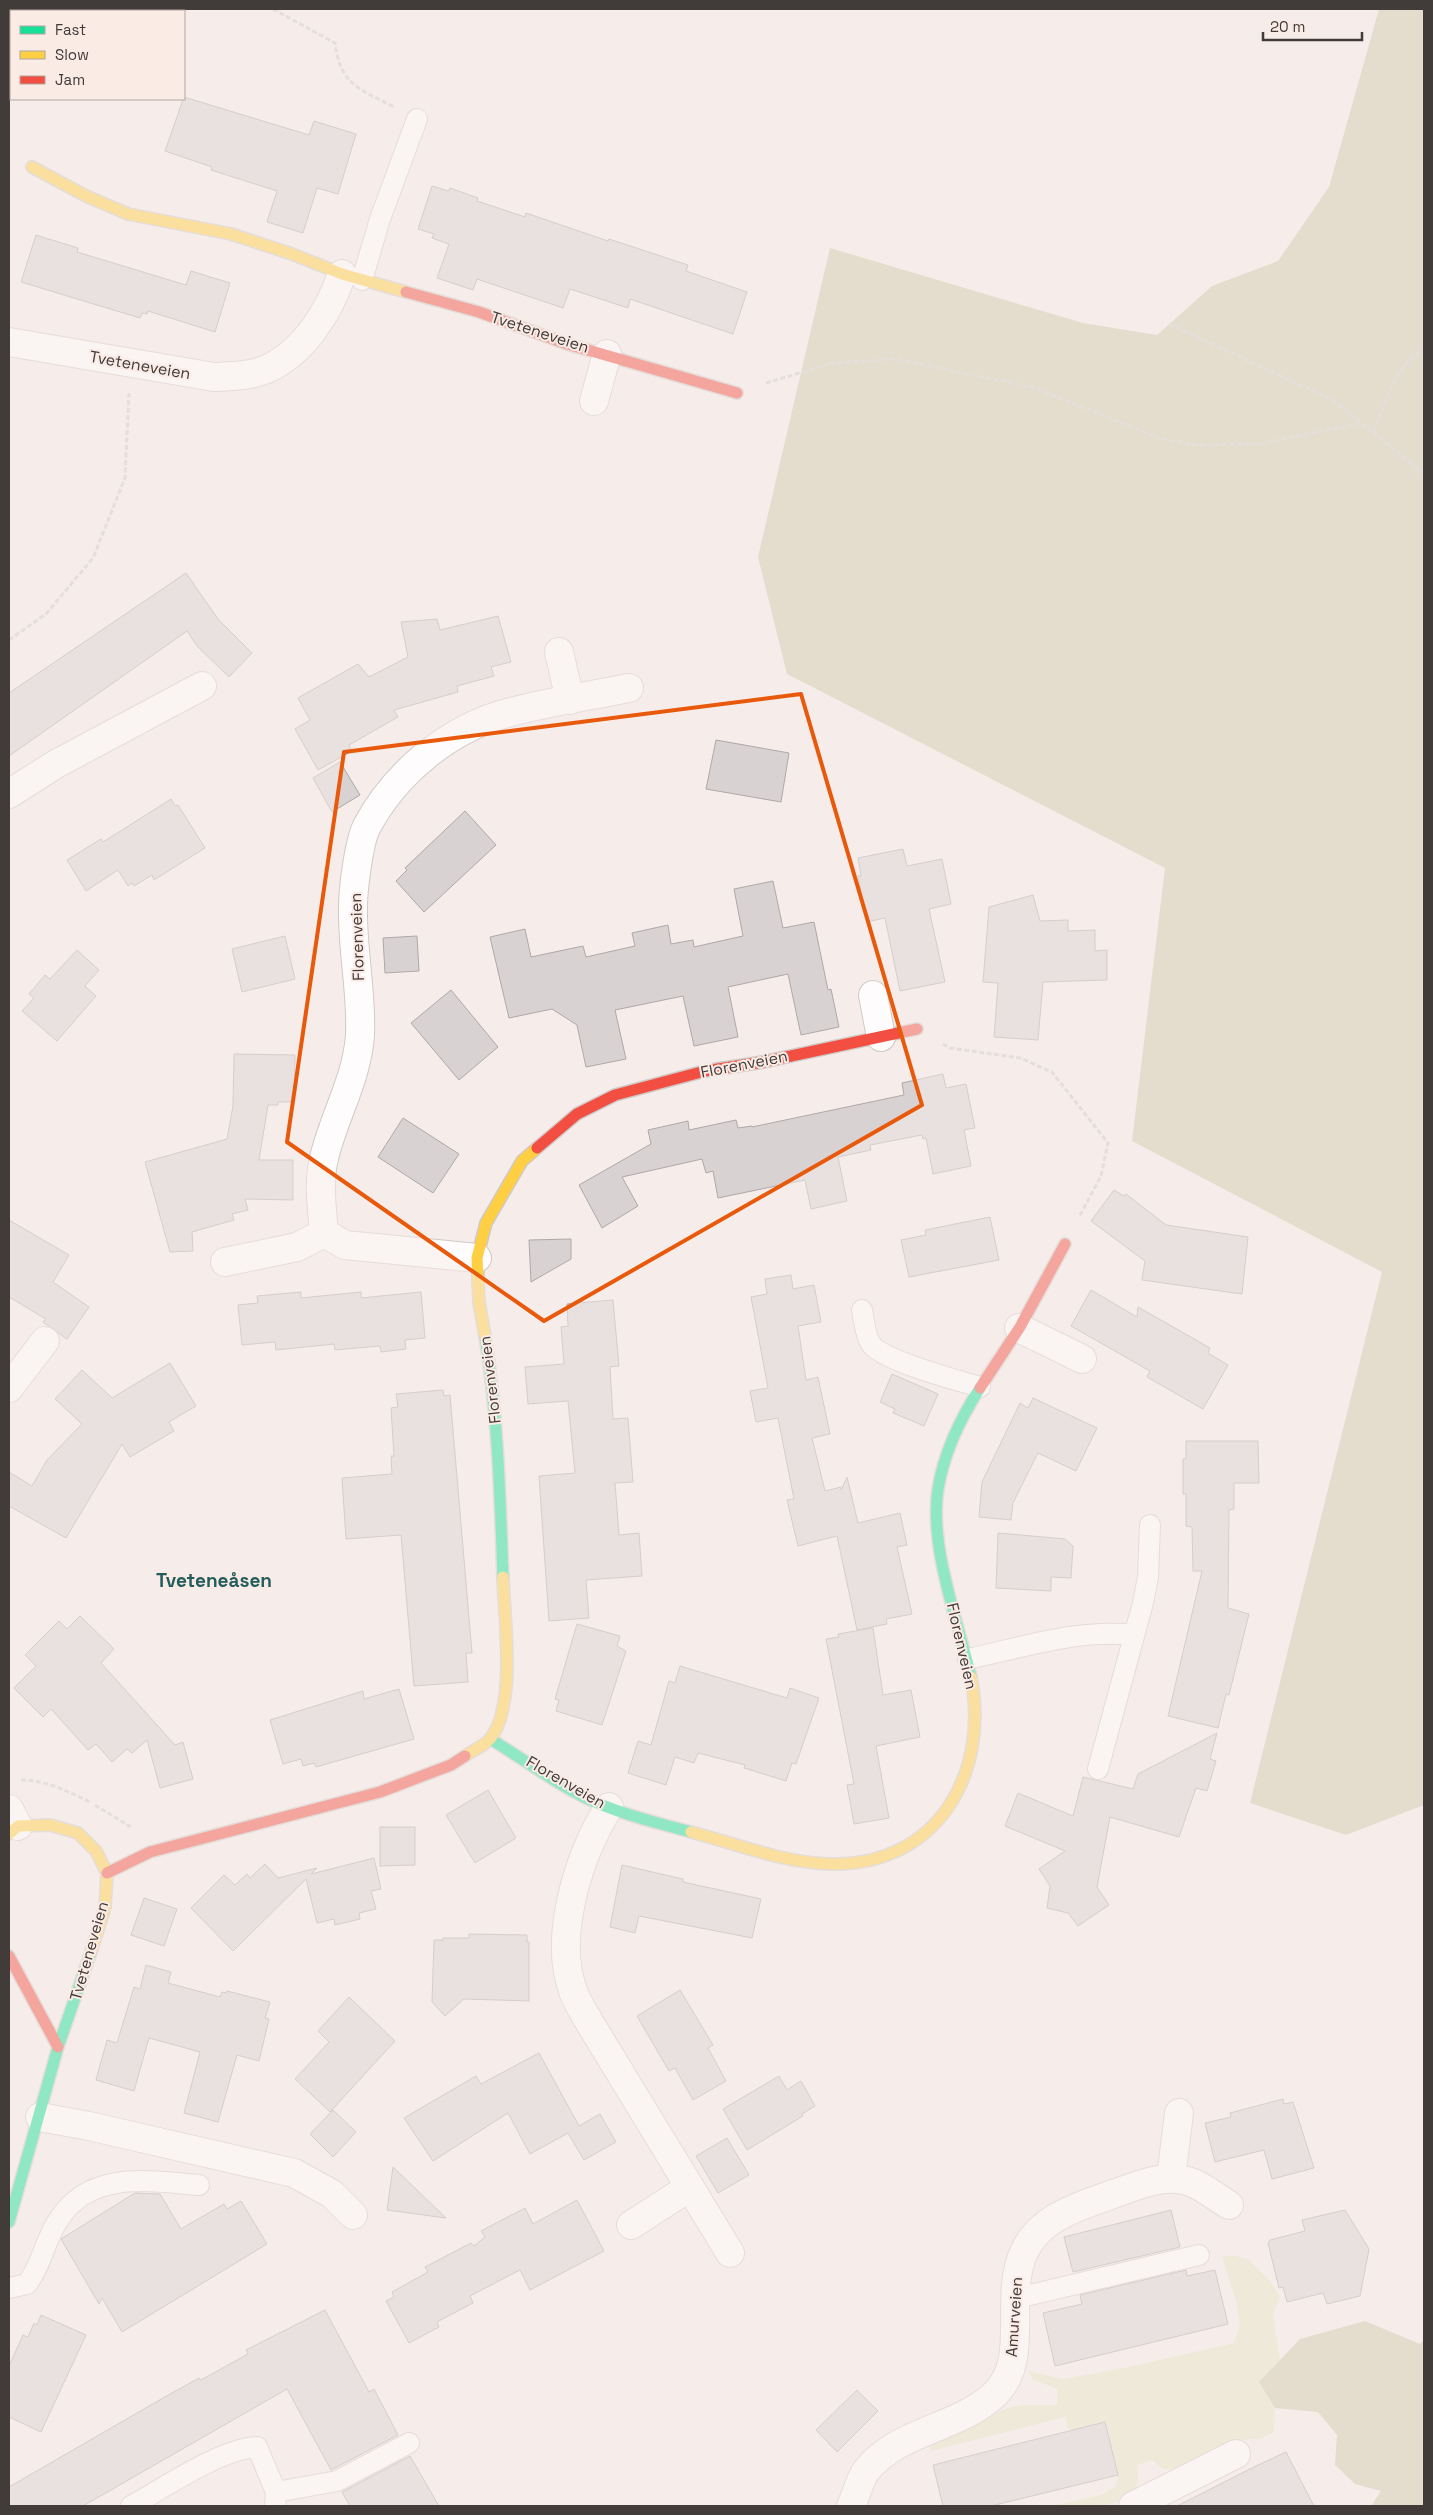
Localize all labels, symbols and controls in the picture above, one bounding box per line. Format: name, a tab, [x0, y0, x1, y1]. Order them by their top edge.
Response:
legend	[10, 10, 185, 100]
scale bar	[1263, 10, 1362, 42]
text: 20 m	[1270, 17, 1305, 36]
text: Fast	[55, 20, 86, 39]
text: Slow	[55, 45, 89, 64]
text: Jam	[55, 70, 85, 89]
street label: Tveteneveien	[488, 306, 592, 358]
street label: Tveteneveien	[88, 346, 192, 384]
street label: Florenveien	[345, 893, 369, 981]
street label: Florenveien	[699, 1045, 789, 1083]
street label: Florenveien	[474, 1335, 506, 1425]
district label: Tveteneåsen	[156, 1568, 272, 1593]
street label: Florenveien	[942, 1601, 982, 1691]
street label: Florenveien	[523, 1751, 609, 1813]
street label: Tveteneveien	[65, 1899, 113, 2003]
street label: Amurveien	[1001, 2276, 1027, 2358]

